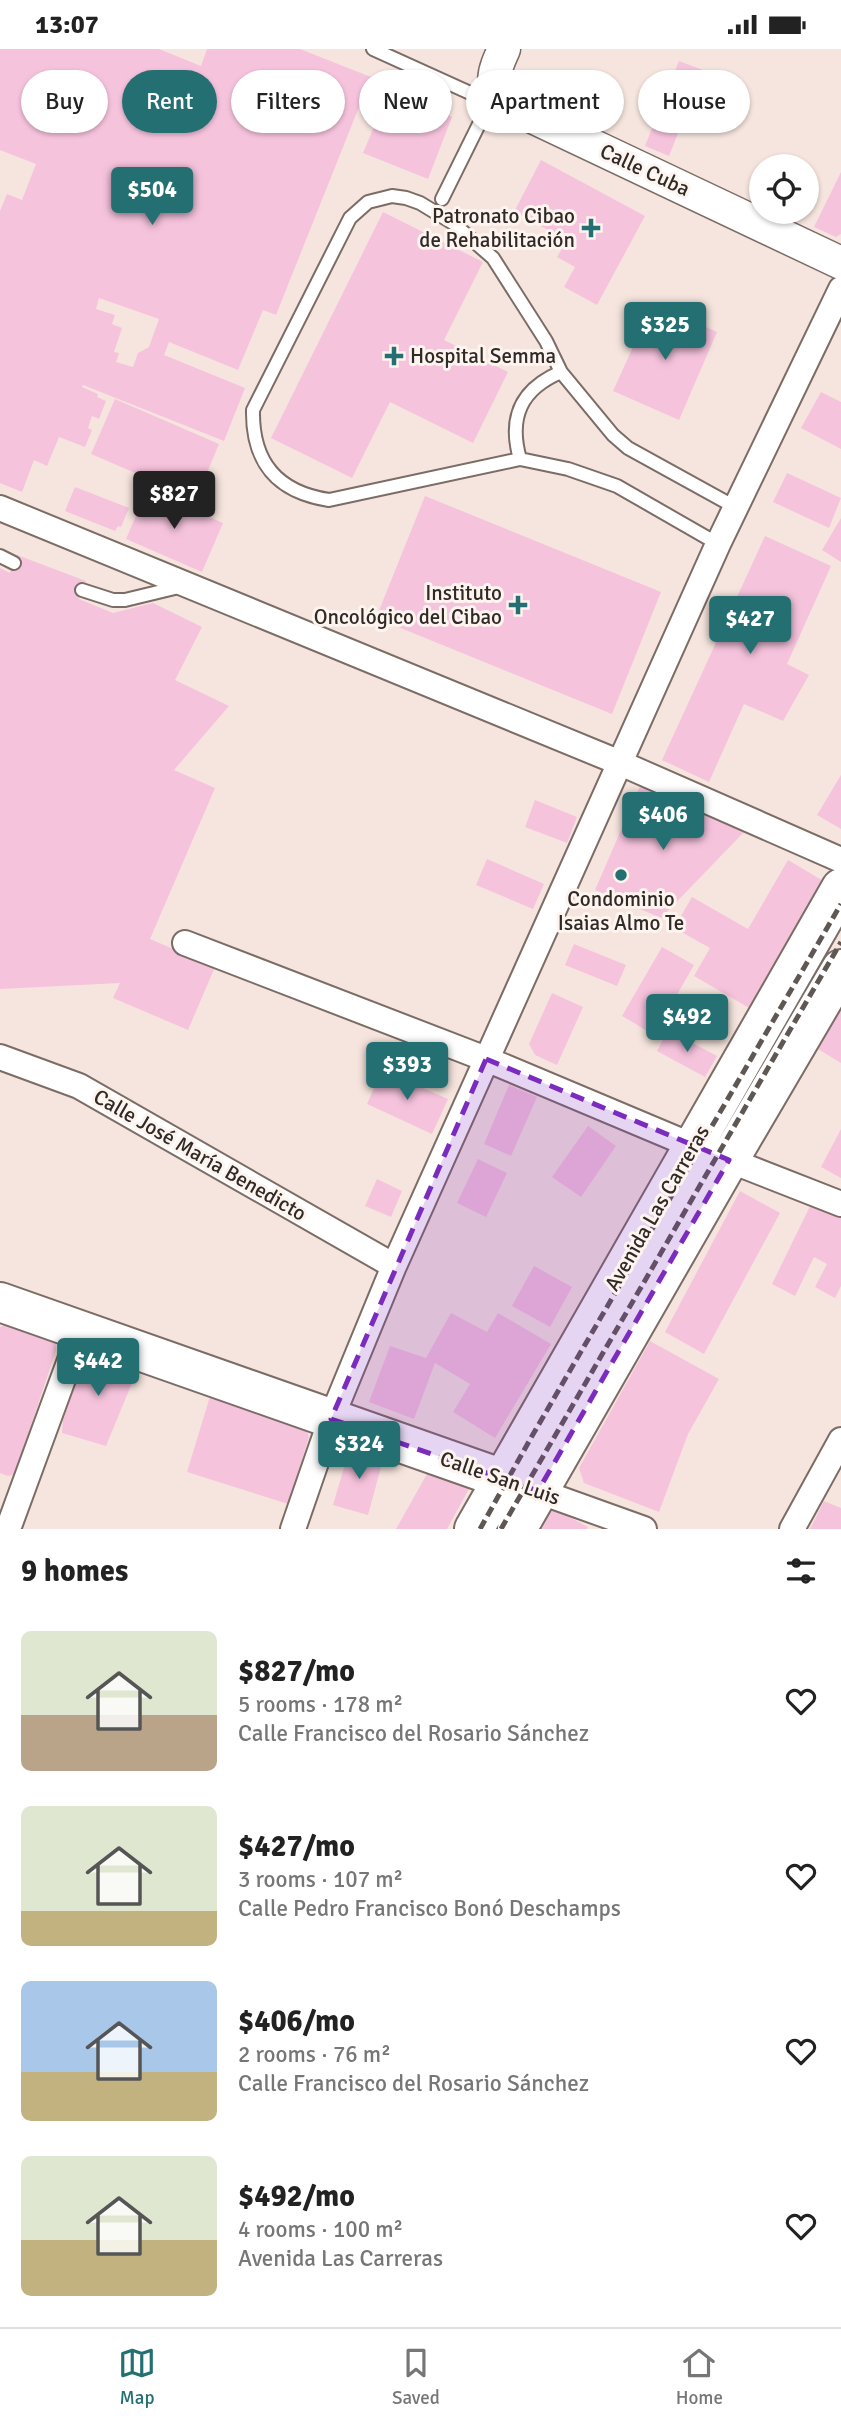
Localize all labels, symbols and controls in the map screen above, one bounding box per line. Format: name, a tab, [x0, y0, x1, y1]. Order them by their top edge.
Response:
text: 13:07	[35, 9, 99, 41]
chip: Buy	[21, 70, 108, 133]
chip: Rent	[122, 70, 217, 133]
chip: Filters	[231, 70, 345, 133]
chip: New	[359, 70, 452, 133]
chip: Apartment	[466, 70, 624, 133]
chip: House	[638, 70, 750, 133]
street label: Calle Cuba	[596, 138, 694, 202]
map controls	[749, 154, 819, 224]
button: locate	[749, 154, 819, 224]
pin: $504	[111, 167, 193, 227]
text: $504	[127, 175, 177, 204]
place label: Patronato Cibao de Rehabilitación	[419, 203, 575, 253]
marker: Patronato Cibao de Rehabilitación	[581, 218, 601, 238]
pin: $325	[624, 303, 706, 362]
text: $325	[640, 310, 690, 339]
place label: Hospital Semma	[410, 343, 556, 369]
marker: Hospital Semma	[384, 346, 404, 366]
pin: $827	[133, 471, 215, 531]
text: $827	[149, 479, 199, 508]
place label: Instituto Oncológico del Cibao	[314, 580, 502, 630]
marker: Instituto Oncológico del Cibao	[508, 595, 528, 615]
pin: $427	[709, 597, 791, 656]
text: $427	[725, 604, 775, 633]
pin: $406	[622, 793, 704, 852]
text: $406	[638, 800, 688, 829]
marker: Condominio Isaias Almo Te	[613, 867, 629, 883]
place label: Condominio Isaias Almo Te	[558, 886, 684, 936]
pin: $492	[646, 995, 728, 1054]
text: $492	[662, 1002, 712, 1031]
pin: $393	[366, 1042, 448, 1102]
text: $393	[382, 1050, 432, 1079]
street label: Calle José María Benedicto	[89, 1083, 311, 1227]
street label: Avenida Las Carreras	[599, 1120, 715, 1296]
pin: $442	[57, 1339, 139, 1398]
text: $442	[73, 1346, 123, 1375]
pin: $324	[318, 1421, 400, 1481]
text: $324	[334, 1429, 384, 1458]
street label: Calle San Luis	[437, 1445, 563, 1511]
icon: filters	[782, 1552, 820, 1590]
text: 9 homes	[21, 1553, 128, 1590]
text: $827/mo	[238, 1653, 355, 1690]
icon: home	[77, 1659, 161, 1743]
icon: heart	[782, 1682, 820, 1720]
text: 5 rooms · 178 m²	[238, 1690, 403, 1719]
text: Calle Francisco del Rosario Sánchez	[238, 1719, 589, 1748]
text: $427/mo	[238, 1828, 355, 1865]
icon: home	[77, 1834, 161, 1918]
icon: heart	[782, 1857, 820, 1895]
text: 3 rooms · 107 m²	[238, 1865, 403, 1894]
text: Calle Pedro Francisco Bonó Deschamps	[238, 1894, 621, 1923]
text: $406/mo	[238, 2003, 355, 2040]
icon: home	[77, 2009, 161, 2093]
icon: heart	[782, 2032, 820, 2070]
text: 2 rooms · 76 m²	[238, 2040, 391, 2069]
text: Calle Francisco del Rosario Sánchez	[238, 2069, 589, 2098]
text: $492/mo	[238, 2178, 355, 2215]
icon: home	[77, 2184, 161, 2268]
icon: heart	[782, 2207, 820, 2245]
text: 4 rooms · 100 m²	[238, 2215, 403, 2244]
text: Avenida Las Carreras	[238, 2244, 443, 2273]
tab: Map	[118, 2344, 156, 2410]
tab: Saved	[392, 2344, 440, 2410]
tab: Home	[676, 2344, 723, 2410]

